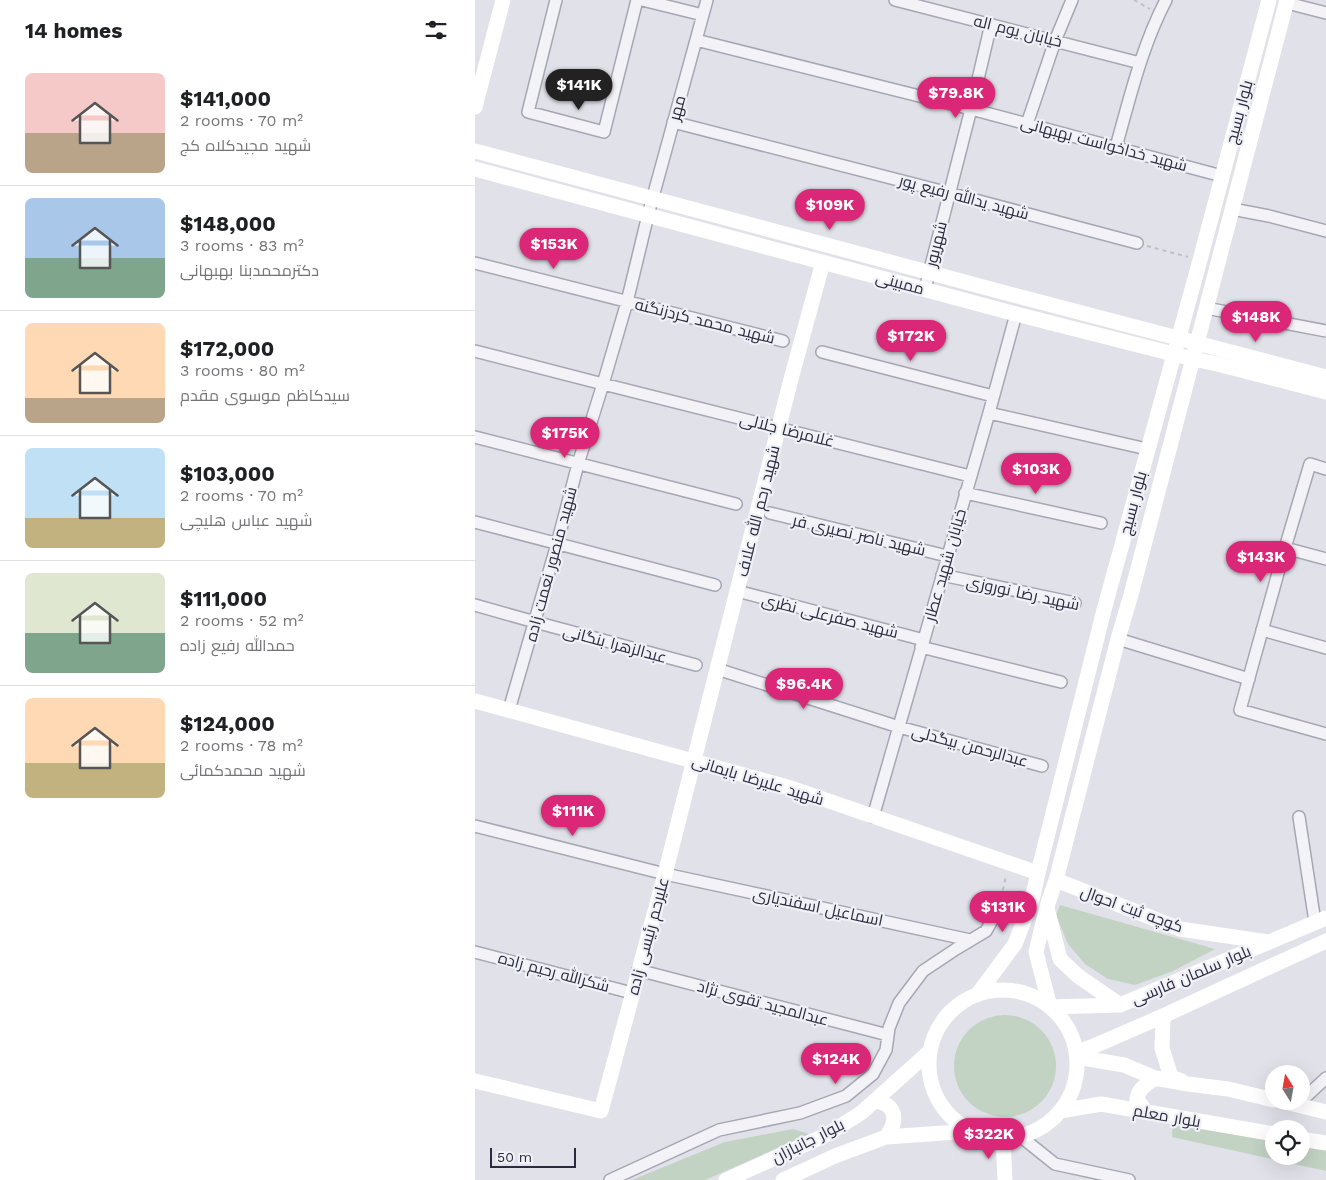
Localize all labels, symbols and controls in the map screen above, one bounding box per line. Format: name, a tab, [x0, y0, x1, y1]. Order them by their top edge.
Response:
street label: خیابان یوم اله	[971, 11, 1064, 53]
icon: filters	[422, 16, 450, 44]
text: 14 homes	[25, 18, 122, 43]
pin: $141K	[544, 68, 614, 111]
text: $141K	[556, 75, 602, 94]
pin: $79.8K	[915, 76, 997, 119]
street label: بلوار بسیج	[1221, 78, 1259, 146]
text: $79.8K	[928, 83, 984, 102]
text: $141,000	[180, 86, 271, 111]
icon: home	[65, 93, 125, 153]
street label: مهر	[664, 93, 690, 124]
text: 2 rooms · 70 m²	[180, 111, 303, 130]
street label: شهید خداخواست بهبهانی	[1018, 113, 1189, 176]
text: شهید مجیدکلاه کج	[180, 136, 311, 155]
street label: شهید یدالله رفیع پور	[895, 169, 1031, 225]
pin: $109K	[795, 188, 865, 231]
text: $109K	[806, 195, 854, 214]
text: $148,000	[180, 211, 276, 236]
icon: home	[65, 218, 125, 278]
street label: شهریور	[921, 219, 952, 270]
pin: $153K	[519, 228, 589, 270]
text: $153K	[530, 234, 578, 253]
text: 3 rooms · 83 m²	[180, 236, 304, 255]
text: دکترمحمدبنا بهبهانی	[180, 261, 319, 280]
street label: ممبینی	[873, 267, 926, 300]
street label: شهید محمد کردزنگنه	[633, 294, 777, 349]
pin: $148K	[1221, 300, 1291, 343]
text: $148K	[1232, 307, 1280, 326]
pin: $172K	[876, 320, 946, 362]
text: $172K	[887, 326, 935, 345]
text: $172,000	[180, 336, 274, 361]
icon: home	[65, 343, 125, 403]
text: 3 rooms · 80 m²	[180, 361, 305, 380]
text: سیدکاظم موسوی مقدم	[180, 386, 350, 405]
street label: غلامرضا جلالی	[738, 409, 836, 452]
pin: $175K	[530, 416, 600, 459]
text: $175K	[541, 423, 589, 442]
street label: شهید رحم الله علاف	[731, 443, 785, 579]
pin: $103K	[1001, 452, 1071, 495]
text: $103K	[1012, 459, 1060, 478]
text: $103,000	[180, 461, 275, 486]
icon: home	[65, 468, 125, 528]
street label: بلوار بسیج	[1115, 469, 1153, 537]
street label: شهید منصور نعمت زاده	[521, 485, 582, 644]
text: 2 rooms · 70 m²	[180, 486, 303, 505]
street label: خیابان شهید عطار	[920, 506, 971, 625]
street label: شهید ناصر نصیری فر	[789, 510, 927, 561]
text: شهید عباس هلیچی	[180, 511, 312, 530]
pin: $143K	[1226, 540, 1296, 583]
text: $143K	[1237, 547, 1285, 566]
street label: شهید رضا نوروزی	[965, 572, 1081, 615]
text: $111,000	[180, 586, 267, 611]
street label: شهید صفرعلی نظری	[760, 590, 900, 643]
icon: home	[65, 593, 125, 653]
text: 2 rooms · 52 m²	[180, 611, 304, 630]
street label: عبدالزهرا بنگانی	[561, 621, 669, 668]
text: حمدالله رفیع زاده	[180, 636, 295, 655]
pin: $96.4K	[763, 668, 845, 710]
text: $96.4K	[776, 674, 832, 693]
text: $124,000	[180, 711, 275, 736]
icon: home	[65, 718, 125, 778]
street label: عبدالرحمن بیگدلی	[909, 721, 1030, 772]
text: 2 rooms · 78 m²	[180, 736, 303, 755]
street label: شهید علیرضا بایمانی	[689, 751, 826, 810]
text: شهید محمدکمائی	[180, 761, 306, 780]
pin: $111K	[538, 794, 608, 837]
text: $111K	[552, 801, 594, 820]
street label: علیرحم رئیسی زاده	[623, 875, 675, 997]
street label: کوچه ثبت احوال	[1077, 882, 1186, 938]
street label: اسماعیل اسفندیاری	[751, 884, 885, 931]
pin: $131K	[968, 890, 1038, 933]
text: $131K	[981, 897, 1025, 916]
street label: بلوار سلمان فارسی	[1128, 941, 1254, 1010]
street label: شکرالله رحیم زاده	[496, 947, 612, 998]
street label: عبدالمجید تقوی نژاد	[695, 976, 831, 1031]
pin: $124K	[801, 1042, 871, 1085]
text: $124K	[812, 1049, 860, 1068]
north arrow	[1265, 1065, 1310, 1110]
map controls	[1265, 1065, 1310, 1165]
street label: بلوار معلم	[1131, 1101, 1202, 1133]
street label: بلوار جانبازان	[769, 1115, 848, 1168]
pin: $322K	[954, 1118, 1024, 1160]
button: locate	[1265, 1120, 1310, 1165]
text: $322K	[964, 1124, 1014, 1143]
scale bar	[490, 1145, 576, 1168]
text: 50 m	[497, 1149, 532, 1165]

